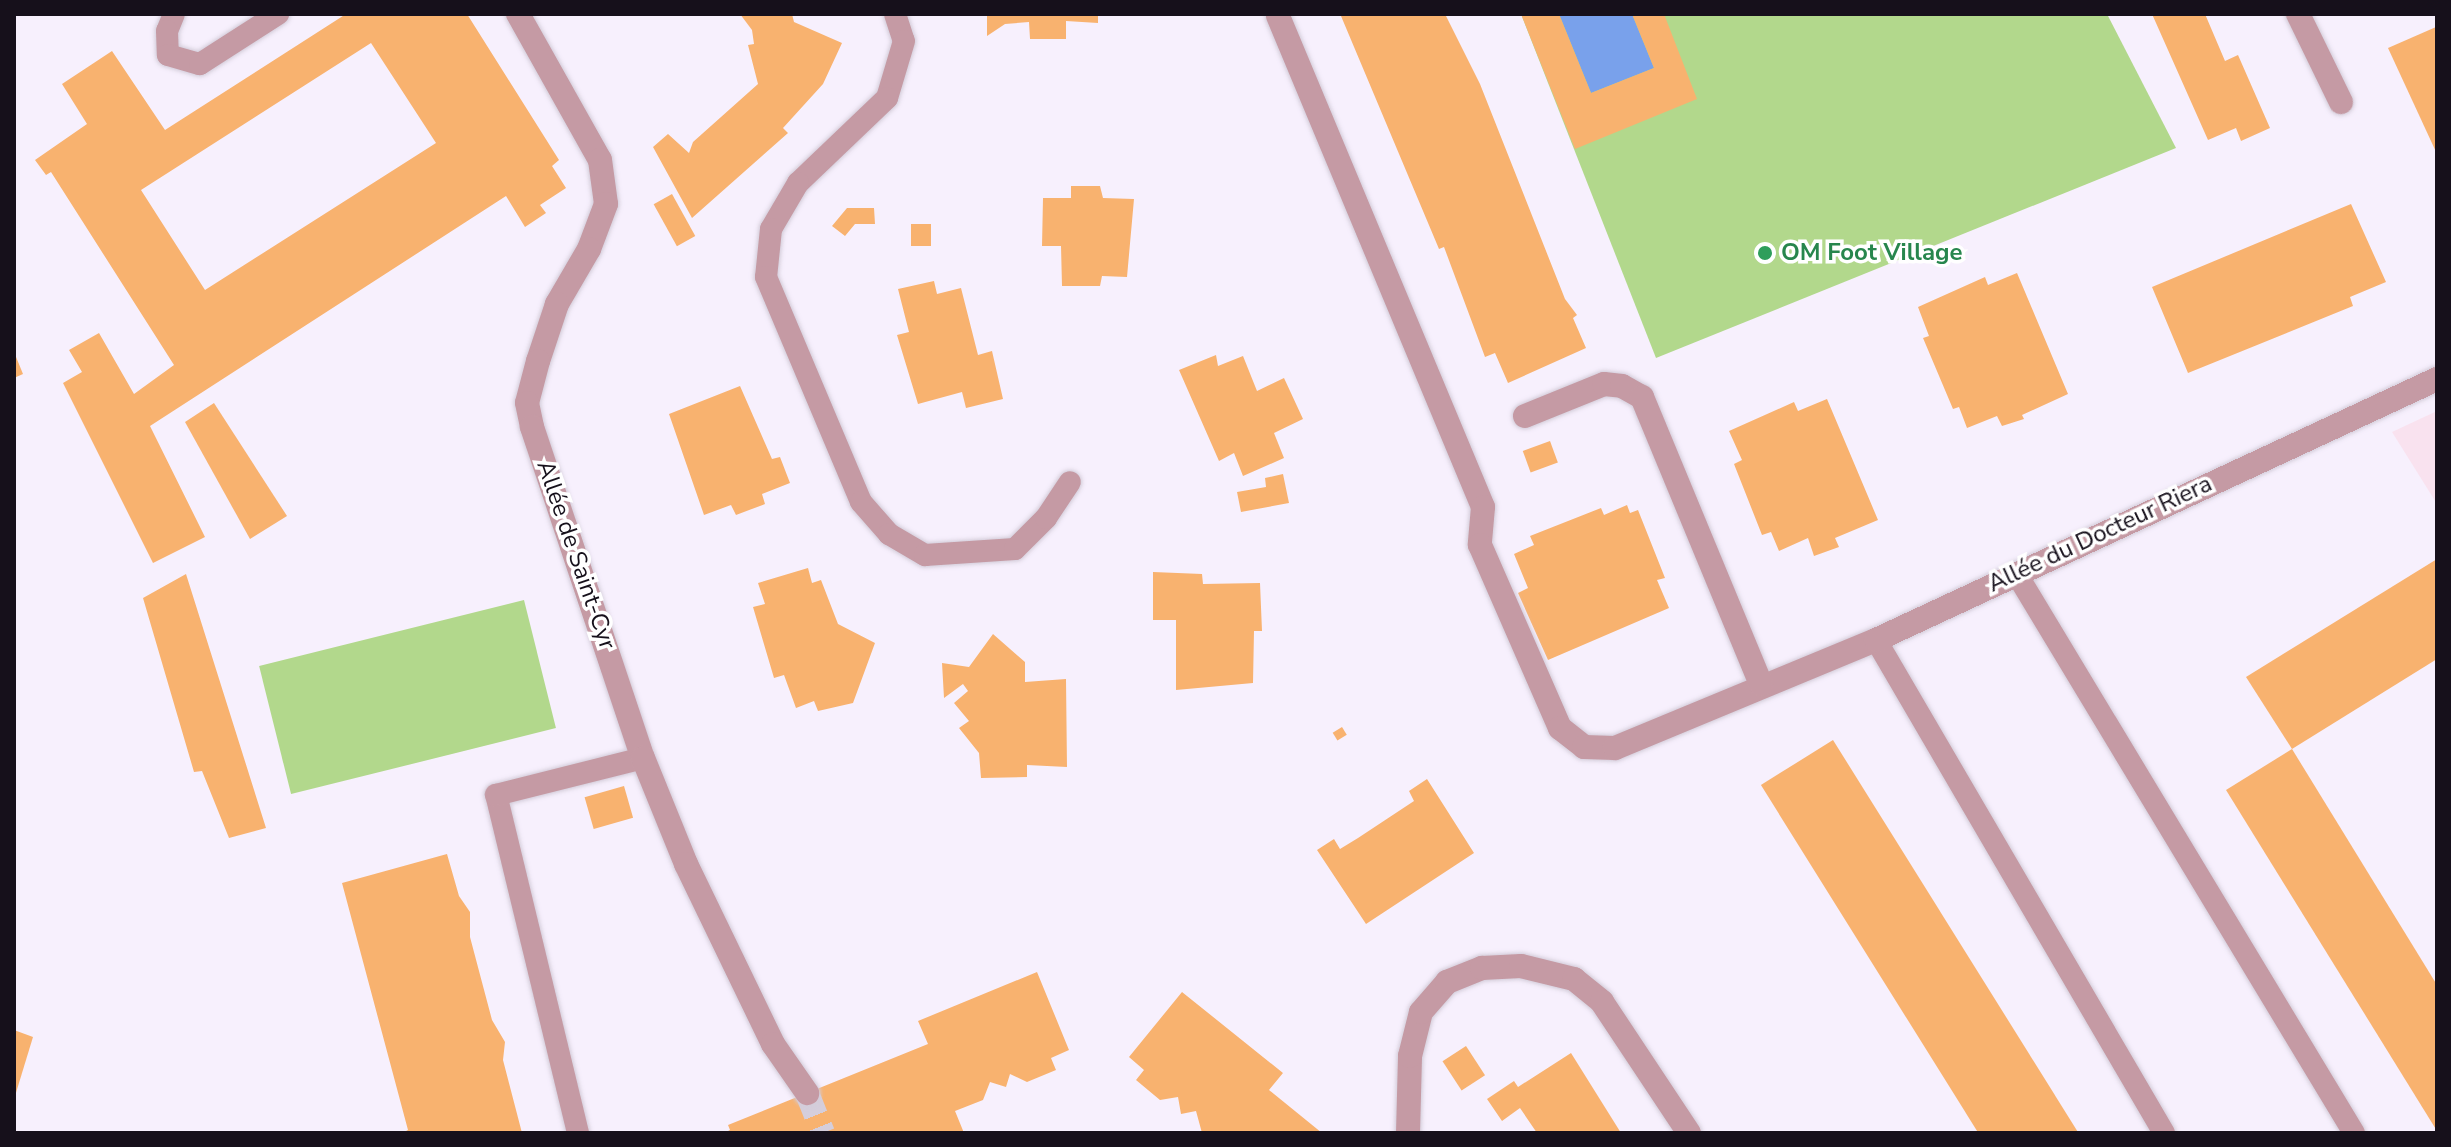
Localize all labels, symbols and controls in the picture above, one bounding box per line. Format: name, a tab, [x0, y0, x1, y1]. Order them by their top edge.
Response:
place label: OM Foot Village	[1781, 239, 1963, 267]
marker: OM Foot Village	[1756, 244, 1774, 262]
street label: Allée de Saint-Cyr	[530, 457, 622, 653]
street label: Allée du Docteur Riera	[1983, 469, 2217, 599]

